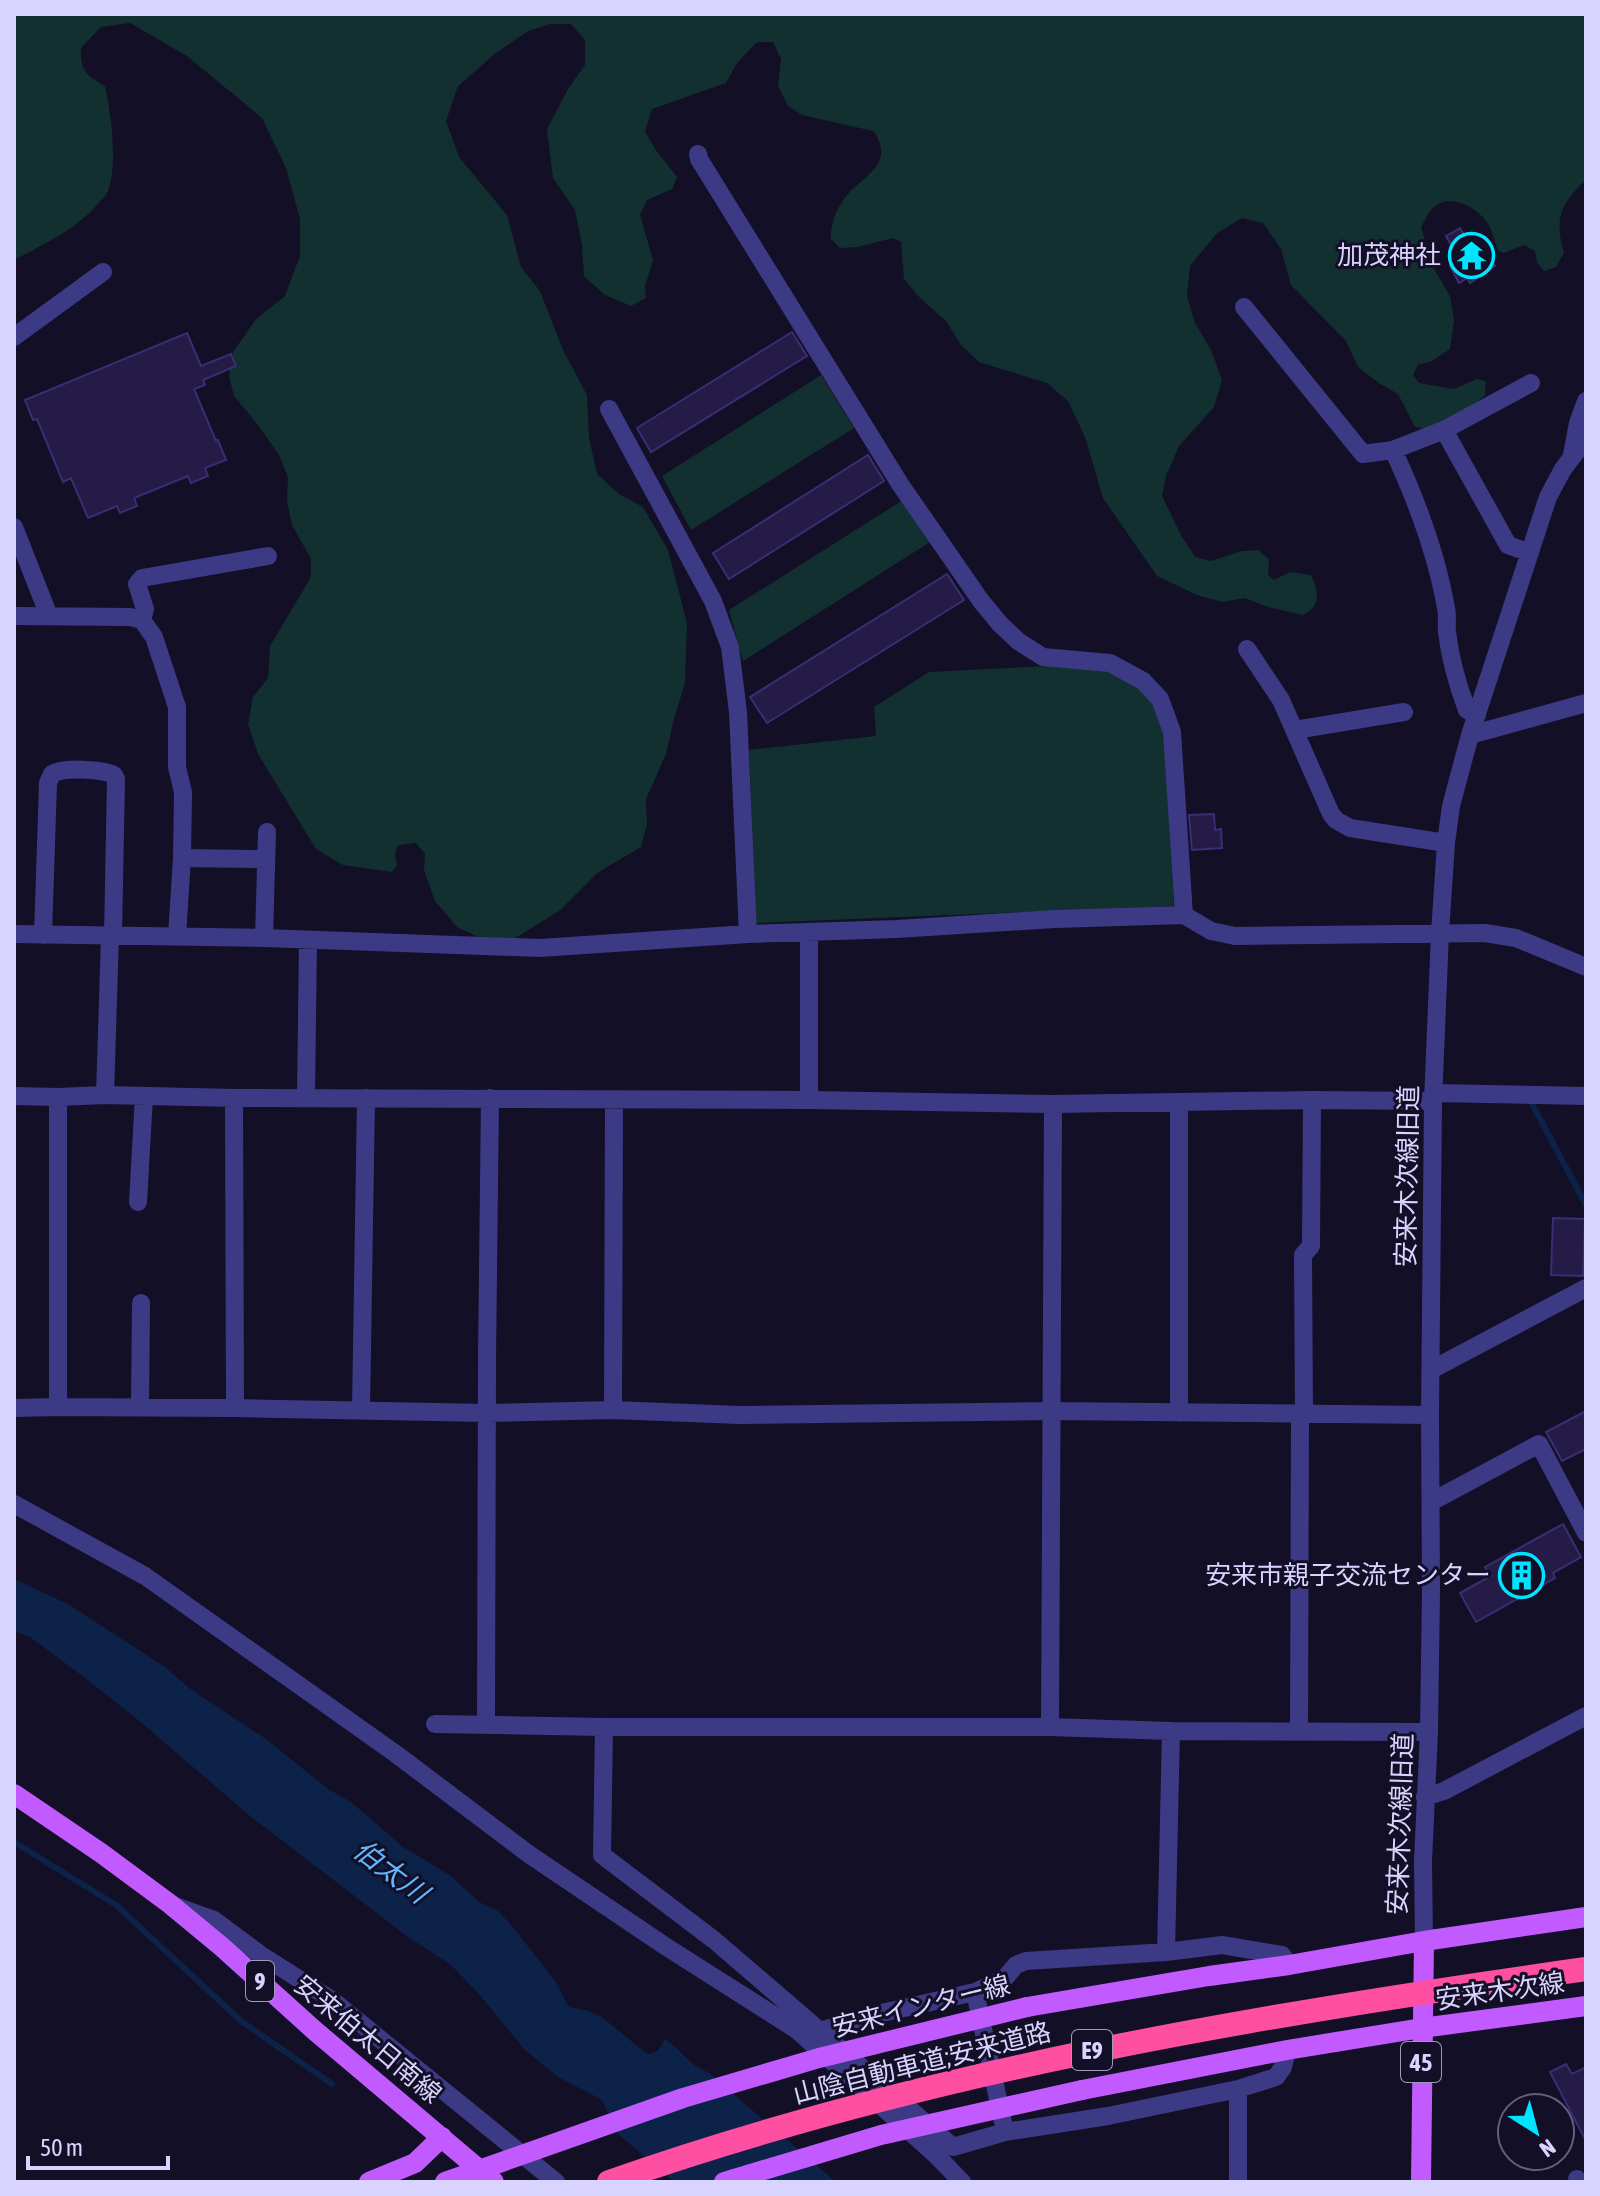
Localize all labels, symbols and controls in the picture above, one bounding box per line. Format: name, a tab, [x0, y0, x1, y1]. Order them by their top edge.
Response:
temple icon: 加茂神社	[1448, 231, 1496, 279]
place label: 加茂神社	[1337, 240, 1441, 270]
street label: 安来木次線旧道	[1390, 1085, 1424, 1267]
building icon: 安来市親子交流センター	[1498, 1551, 1546, 1599]
place label: 安来市親子交流センター	[1205, 1560, 1491, 1590]
street label: 安来木次線旧道	[1382, 1733, 1418, 1915]
water label: 伯太川	[348, 1833, 437, 1911]
road number: 9	[246, 1961, 274, 2001]
street label: 安来木次線	[1434, 1967, 1566, 2015]
street label: 安来伯太日南線	[289, 1969, 447, 2109]
street label: 安来インター線	[829, 1969, 1013, 2043]
street label: 山陰自動車道;安来道路	[790, 2016, 1054, 2110]
road number: E9	[1072, 2030, 1112, 2070]
road number: 45	[1401, 2042, 1441, 2082]
north arrow	[1496, 2092, 1576, 2172]
scale bar	[28, 2120, 168, 2170]
text: 50 m	[40, 2134, 83, 2161]
text: N	[1535, 2134, 1561, 2163]

